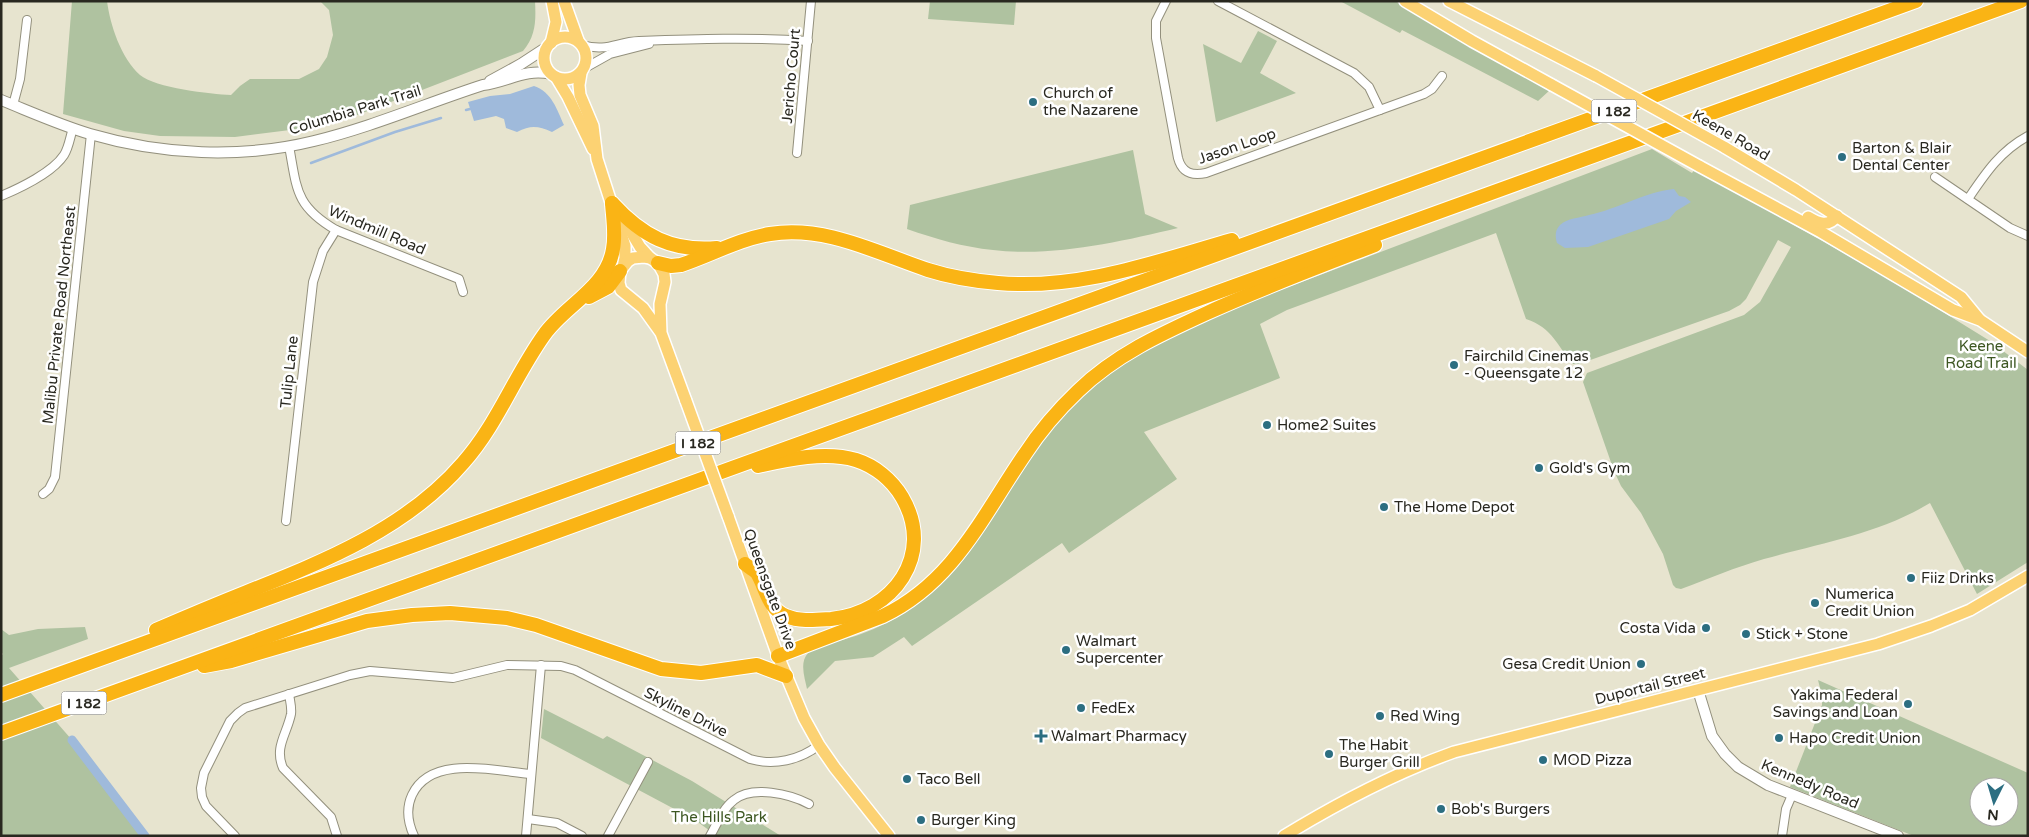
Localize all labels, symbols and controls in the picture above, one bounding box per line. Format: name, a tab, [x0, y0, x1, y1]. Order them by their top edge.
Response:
street label: Jericho Court	[778, 28, 804, 124]
street label: Columbia Park Trail	[287, 81, 423, 139]
place label: Church of the Nazarene	[1043, 84, 1138, 119]
marker: Church of the Nazarene	[1027, 96, 1039, 108]
road number: I 182	[1592, 100, 1636, 122]
street label: Keene Road	[1689, 106, 1773, 164]
street label: Jason Loop	[1196, 124, 1278, 168]
place label: Barton & Blair Dental Center	[1852, 139, 1951, 174]
marker: Barton & Blair Dental Center	[1836, 151, 1848, 163]
street label: Windmill Road	[326, 201, 428, 259]
street label: Malibu Private Road Northeast	[39, 205, 79, 425]
street label: Tulip Lane	[276, 335, 302, 409]
park label: Keene Road Trail	[1945, 337, 2017, 372]
place label: Fairchild Cinemas - Queensgate 12	[1464, 347, 1589, 382]
marker: Fairchild Cinemas - Queensgate 12	[1448, 359, 1460, 371]
place label: Home2 Suites	[1277, 416, 1376, 434]
marker: Home2 Suites	[1261, 419, 1273, 431]
road number: I 182	[676, 432, 720, 454]
place label: Gold's Gym	[1549, 459, 1630, 477]
marker: Gold's Gym	[1533, 462, 1545, 474]
place label: The Home Depot	[1394, 498, 1515, 516]
marker: The Home Depot	[1378, 501, 1390, 513]
street label: Queensgate Drive	[740, 526, 800, 652]
place label: Fiiz Drinks	[1921, 569, 1994, 587]
marker: Fiiz Drinks	[1905, 572, 1917, 584]
place label: Numerica Credit Union	[1825, 585, 1914, 620]
marker: Numerica Credit Union	[1809, 597, 1821, 609]
place label: Costa Vida	[1620, 619, 1696, 637]
marker: Costa Vida	[1700, 622, 1712, 634]
place label: Stick + Stone	[1756, 625, 1848, 643]
marker: Stick + Stone	[1740, 628, 1752, 640]
place label: Walmart Supercenter	[1076, 632, 1163, 667]
marker: Walmart Supercenter	[1060, 644, 1072, 656]
place label: Gesa Credit Union	[1502, 655, 1631, 673]
marker: Gesa Credit Union	[1635, 658, 1647, 670]
street label: Duportail Street	[1593, 664, 1707, 708]
street label: Skyline Drive	[641, 683, 731, 741]
place label: Yakima Federal Savings and Loan	[1773, 686, 1898, 721]
road number: I 182	[62, 691, 106, 714]
marker: Yakima Federal Savings and Loan	[1902, 698, 1914, 710]
place label: FedEx	[1091, 699, 1135, 717]
marker: FedEx	[1075, 702, 1087, 714]
place label: Red Wing	[1390, 707, 1460, 725]
marker: Red Wing	[1374, 710, 1386, 722]
place label: Walmart Pharmacy	[1051, 727, 1187, 745]
place label: Hapo Credit Union	[1789, 729, 1921, 747]
marker: Walmart Pharmacy	[1035, 730, 1047, 742]
marker: Hapo Credit Union	[1773, 732, 1785, 744]
place label: The Habit Burger Grill	[1339, 736, 1420, 771]
marker: The Habit Burger Grill	[1323, 748, 1335, 760]
place label: MOD Pizza	[1553, 751, 1632, 769]
marker: MOD Pizza	[1537, 754, 1549, 766]
street label: Kennedy Road	[1758, 755, 1862, 813]
place label: Taco Bell	[917, 770, 981, 788]
marker: Taco Bell	[901, 773, 913, 785]
north arrow	[1969, 777, 2019, 827]
place label: Bob's Burgers	[1451, 800, 1550, 818]
marker: Bob's Burgers	[1435, 803, 1447, 815]
text: N	[1987, 805, 1999, 823]
park label: The Hills Park	[671, 808, 767, 826]
place label: Burger King	[931, 811, 1016, 829]
marker: Burger King	[915, 814, 927, 826]

